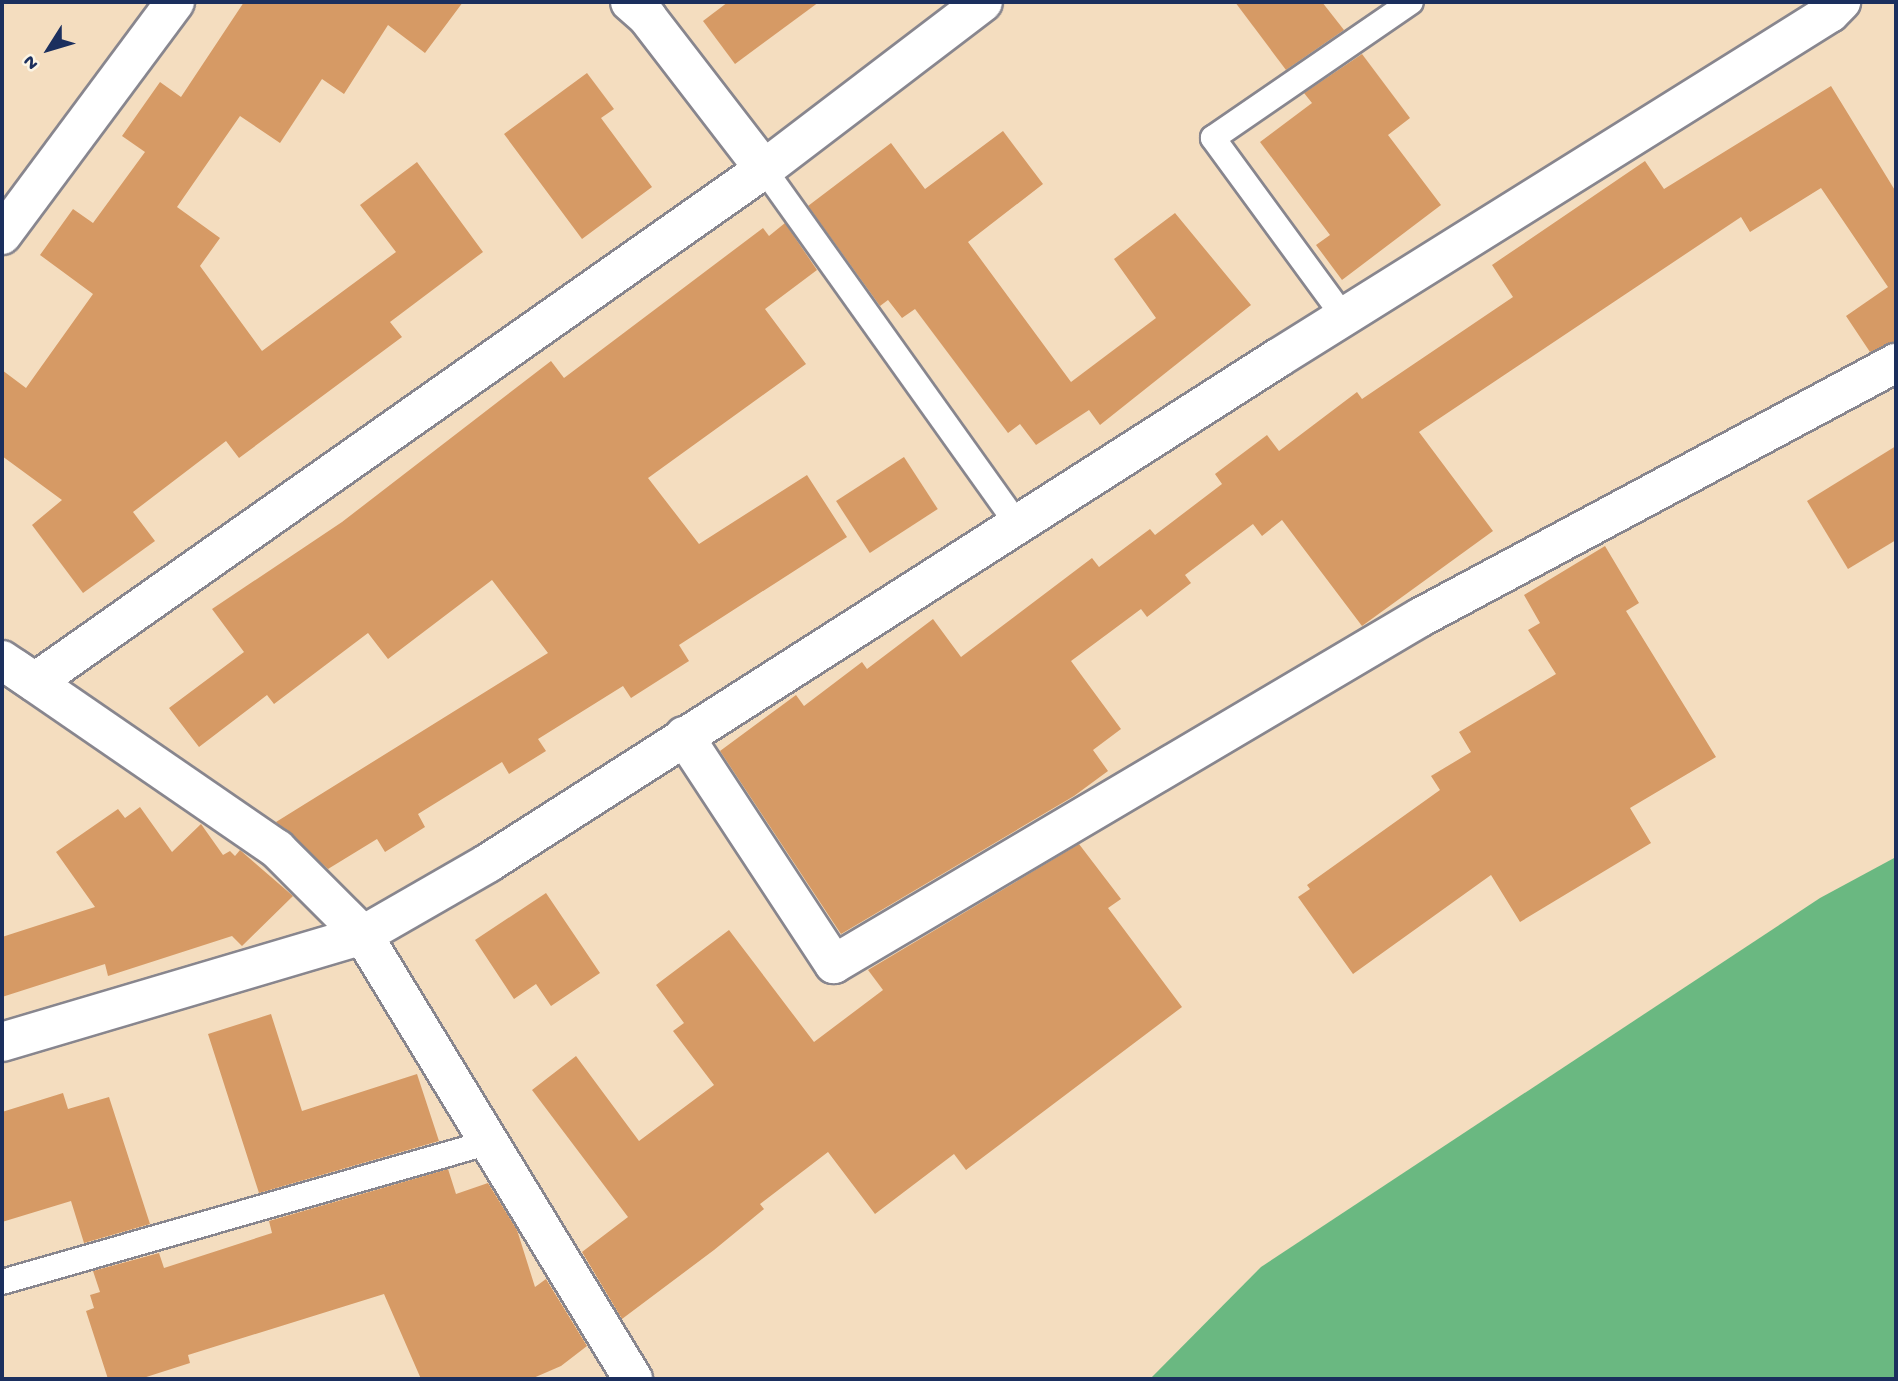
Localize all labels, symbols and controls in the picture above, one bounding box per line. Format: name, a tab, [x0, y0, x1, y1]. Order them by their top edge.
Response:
north arrow	[14, 14, 84, 84]
text: N	[19, 50, 45, 74]

